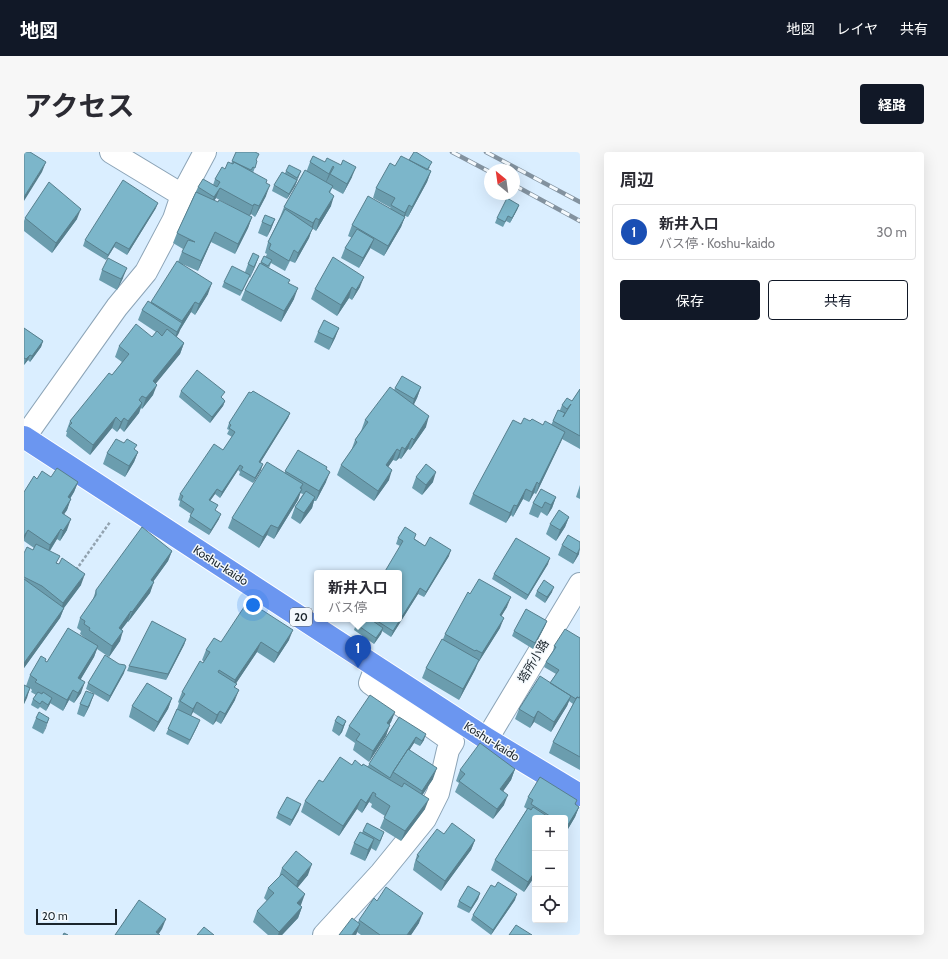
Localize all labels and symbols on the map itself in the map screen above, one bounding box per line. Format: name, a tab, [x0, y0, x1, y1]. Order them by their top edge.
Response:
north arrow	[484, 164, 520, 200]
street label: Koshu-kaido	[191, 542, 252, 589]
your location	[243, 595, 263, 615]
road number: 20	[290, 608, 312, 626]
pin: 1	[345, 635, 371, 668]
street label: 塔所小路	[514, 637, 552, 685]
street label: Koshu-kaido	[461, 718, 523, 764]
scale bar	[36, 907, 117, 926]

